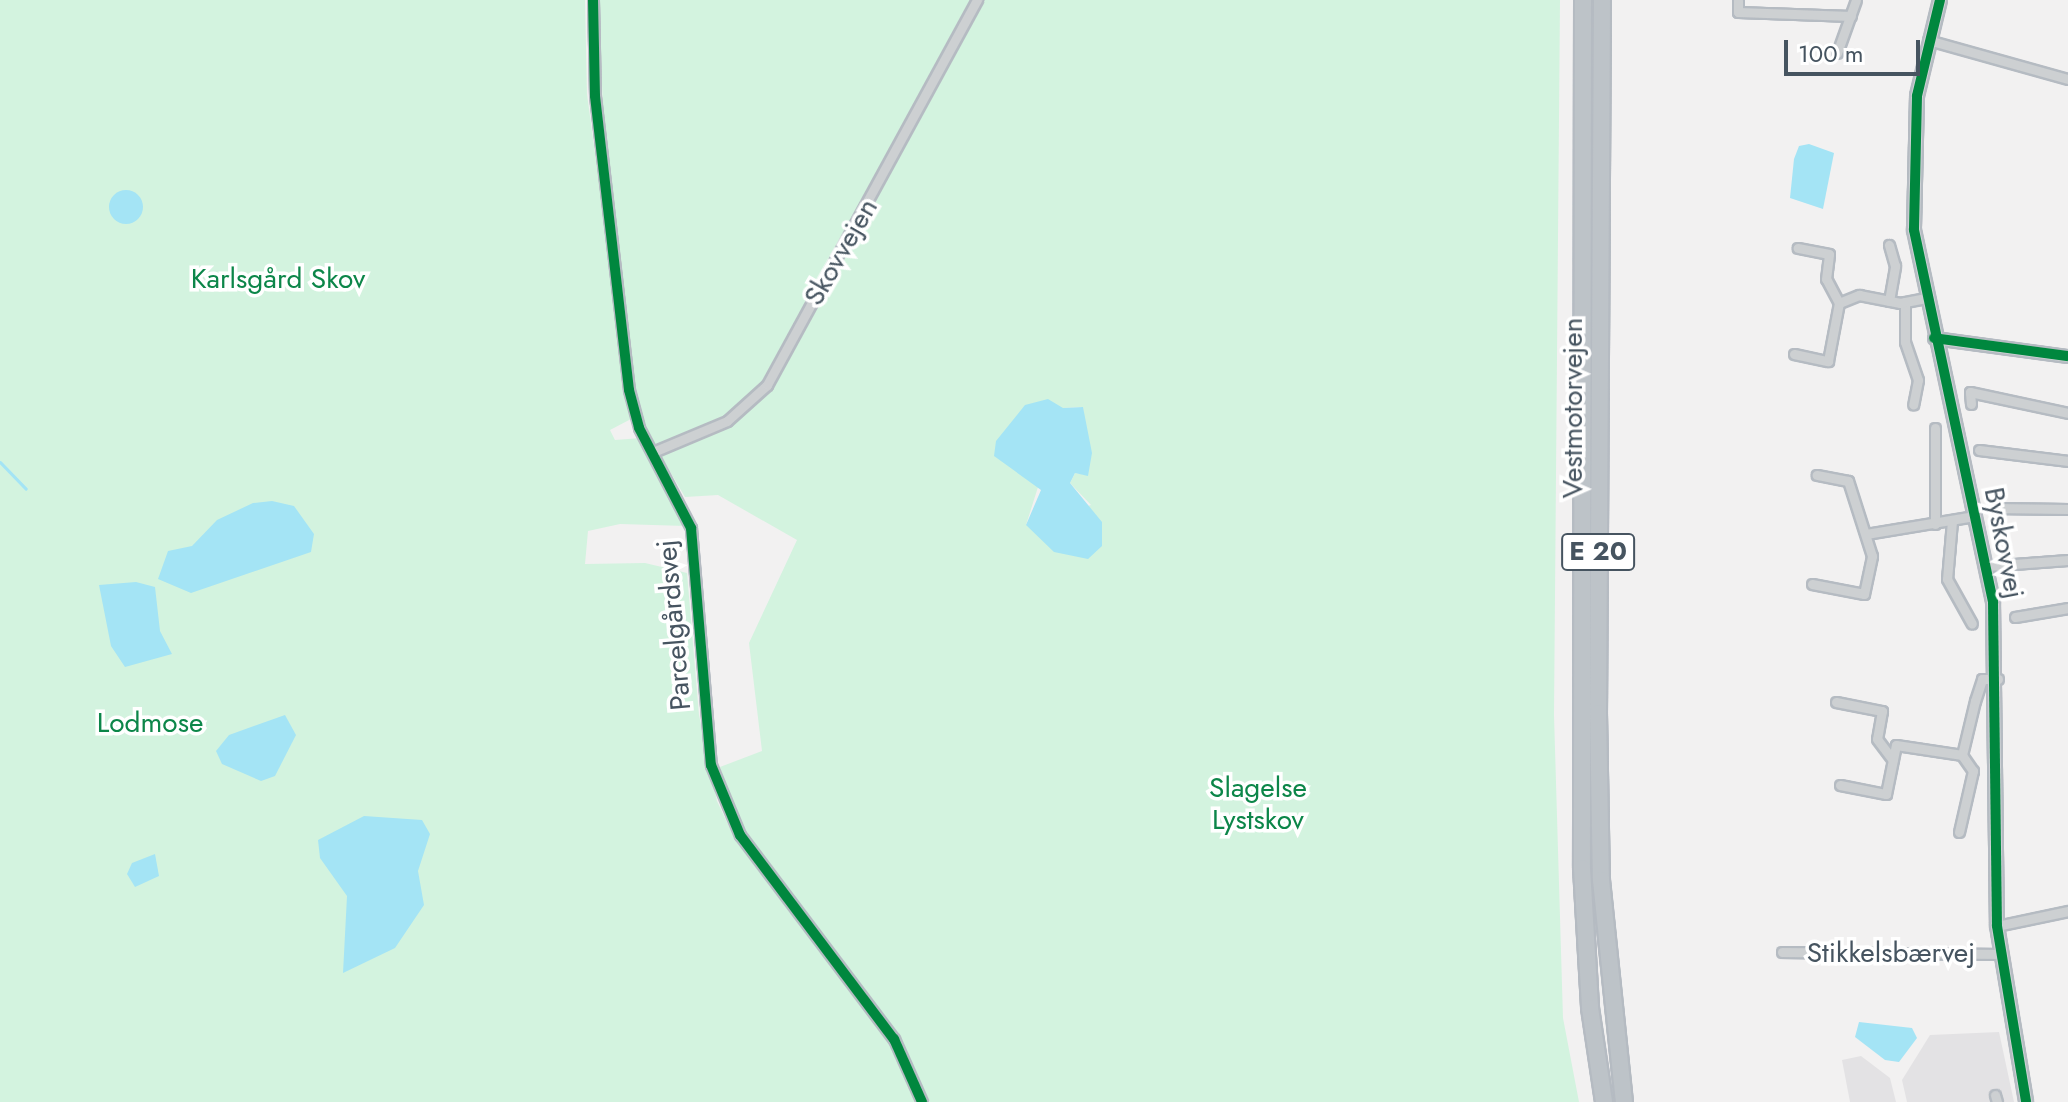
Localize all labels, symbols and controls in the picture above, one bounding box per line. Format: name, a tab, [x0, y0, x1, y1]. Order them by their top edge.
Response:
scale bar	[1788, 24, 1924, 74]
text: 100 m	[1798, 36, 1864, 71]
street label: Skovvejen	[797, 193, 885, 311]
park label: Karlsgård Skov	[191, 262, 365, 296]
street label: Vestmotorvejen	[1556, 318, 1590, 498]
street label: Byskovvej	[1977, 485, 2031, 601]
road number: E 20	[1560, 530, 1636, 574]
street label: Parcelgårdsvej	[650, 538, 698, 712]
park label: Lodmose	[97, 706, 203, 740]
park label: Slagelse Lystskov	[1209, 771, 1307, 837]
street label: Stikkelsbærvej	[1807, 936, 1975, 970]

